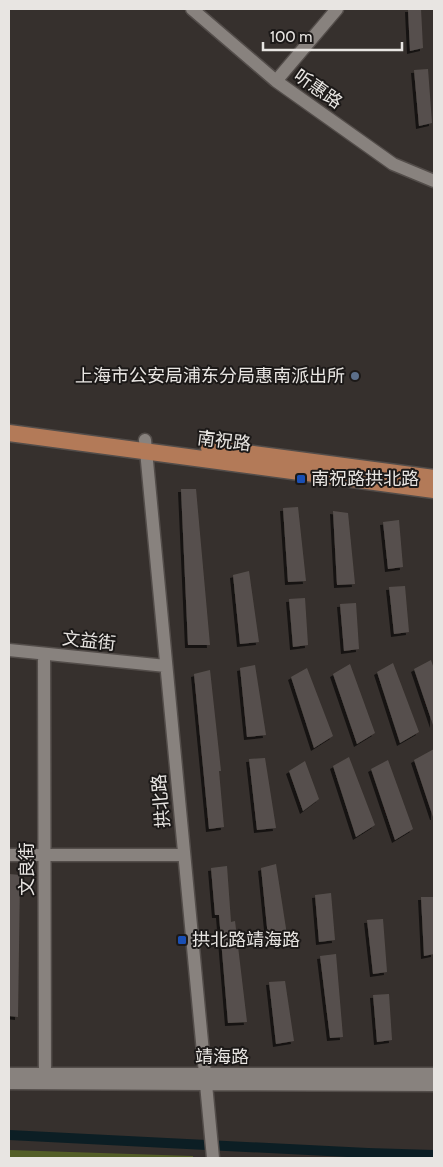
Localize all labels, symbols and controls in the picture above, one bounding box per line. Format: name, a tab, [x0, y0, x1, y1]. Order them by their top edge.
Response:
scale bar	[263, 20, 402, 52]
text: 100 m	[270, 28, 312, 46]
street label: 听惠路	[290, 65, 346, 113]
place label: 上海市公安局浦东分局惠南派出所	[75, 365, 345, 387]
marker: 上海市公安局浦东分局惠南派出所	[349, 370, 361, 382]
street label: 南祝路	[196, 427, 252, 455]
place label: 南祝路拱北路	[311, 468, 419, 490]
marker: 南祝路拱北路	[295, 473, 307, 485]
street label: 文益街	[61, 627, 117, 655]
street label: 拱北路	[148, 773, 174, 829]
street label: 文良街	[16, 842, 38, 896]
place label: 拱北路靖海路	[192, 929, 300, 951]
marker: 拱北路靖海路	[176, 934, 188, 946]
street label: 靖海路	[195, 1046, 249, 1068]

